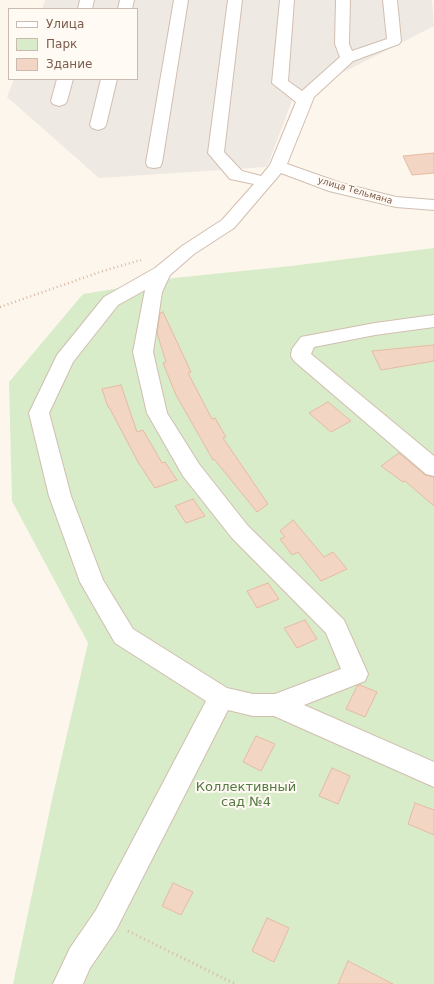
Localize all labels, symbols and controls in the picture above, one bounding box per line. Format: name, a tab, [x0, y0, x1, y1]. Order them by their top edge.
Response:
legend	[8, 8, 138, 80]
text: Улица	[46, 17, 84, 31]
text: Парк	[46, 37, 77, 51]
text: Здание	[46, 57, 92, 71]
street label: улица Тельмана	[316, 175, 394, 207]
park label: Коллективный сад №4	[196, 780, 296, 811]

